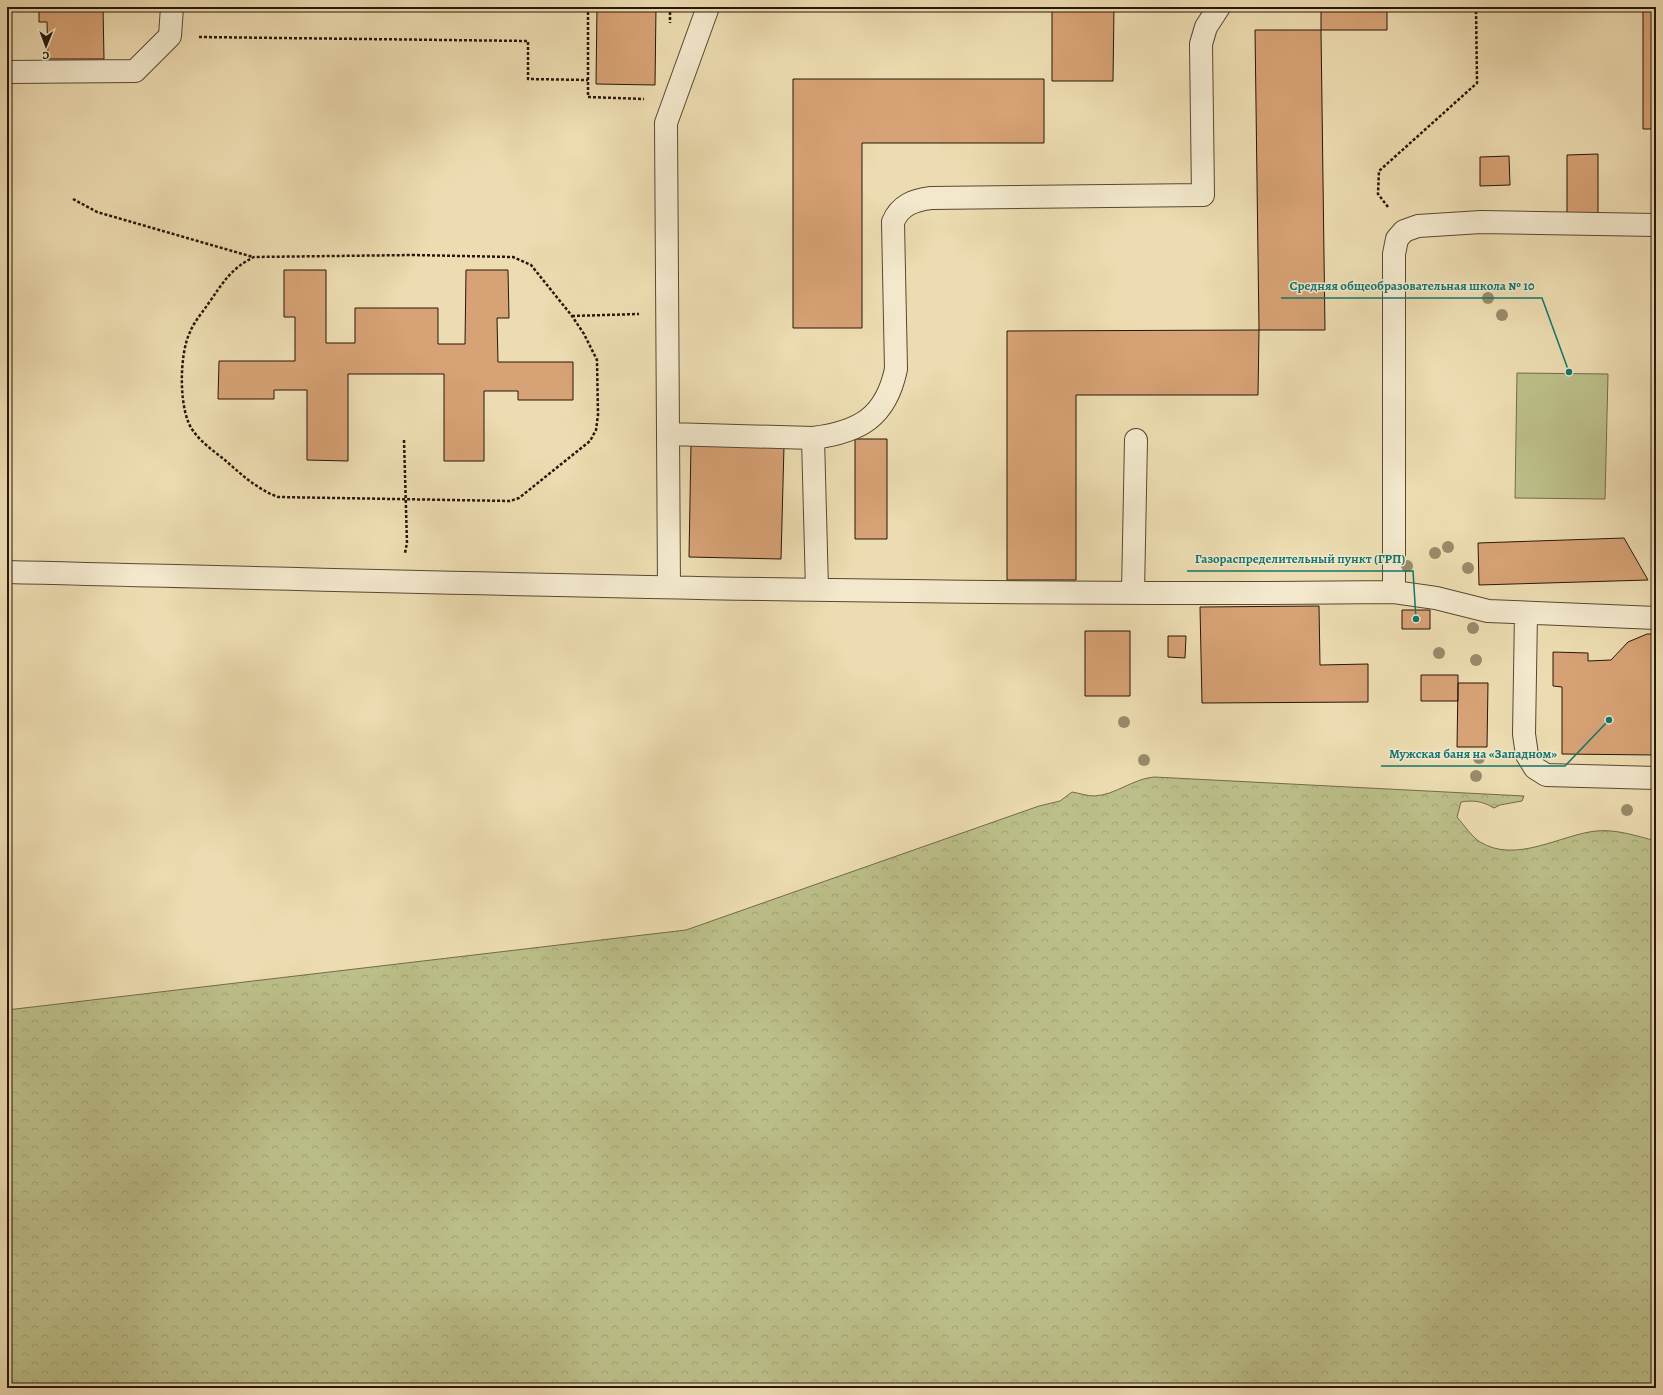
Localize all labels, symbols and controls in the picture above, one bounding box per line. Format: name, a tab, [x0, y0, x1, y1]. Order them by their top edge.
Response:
north arrow	[26, 26, 66, 66]
text: С	[42, 48, 49, 63]
callout: Средняя общеобразовательная школа № 10	[1281, 273, 1542, 298]
text: Средняя общеобразовательная школа № 10	[1290, 277, 1535, 294]
callout: Газораспределительный пункт (ГРП)	[1187, 546, 1413, 571]
text: Газораспределительный пункт (ГРП)	[1195, 550, 1405, 567]
callout: Мужская баня на «Западном»	[1381, 741, 1565, 766]
text: Мужская баня на «Западном»	[1389, 745, 1557, 762]

